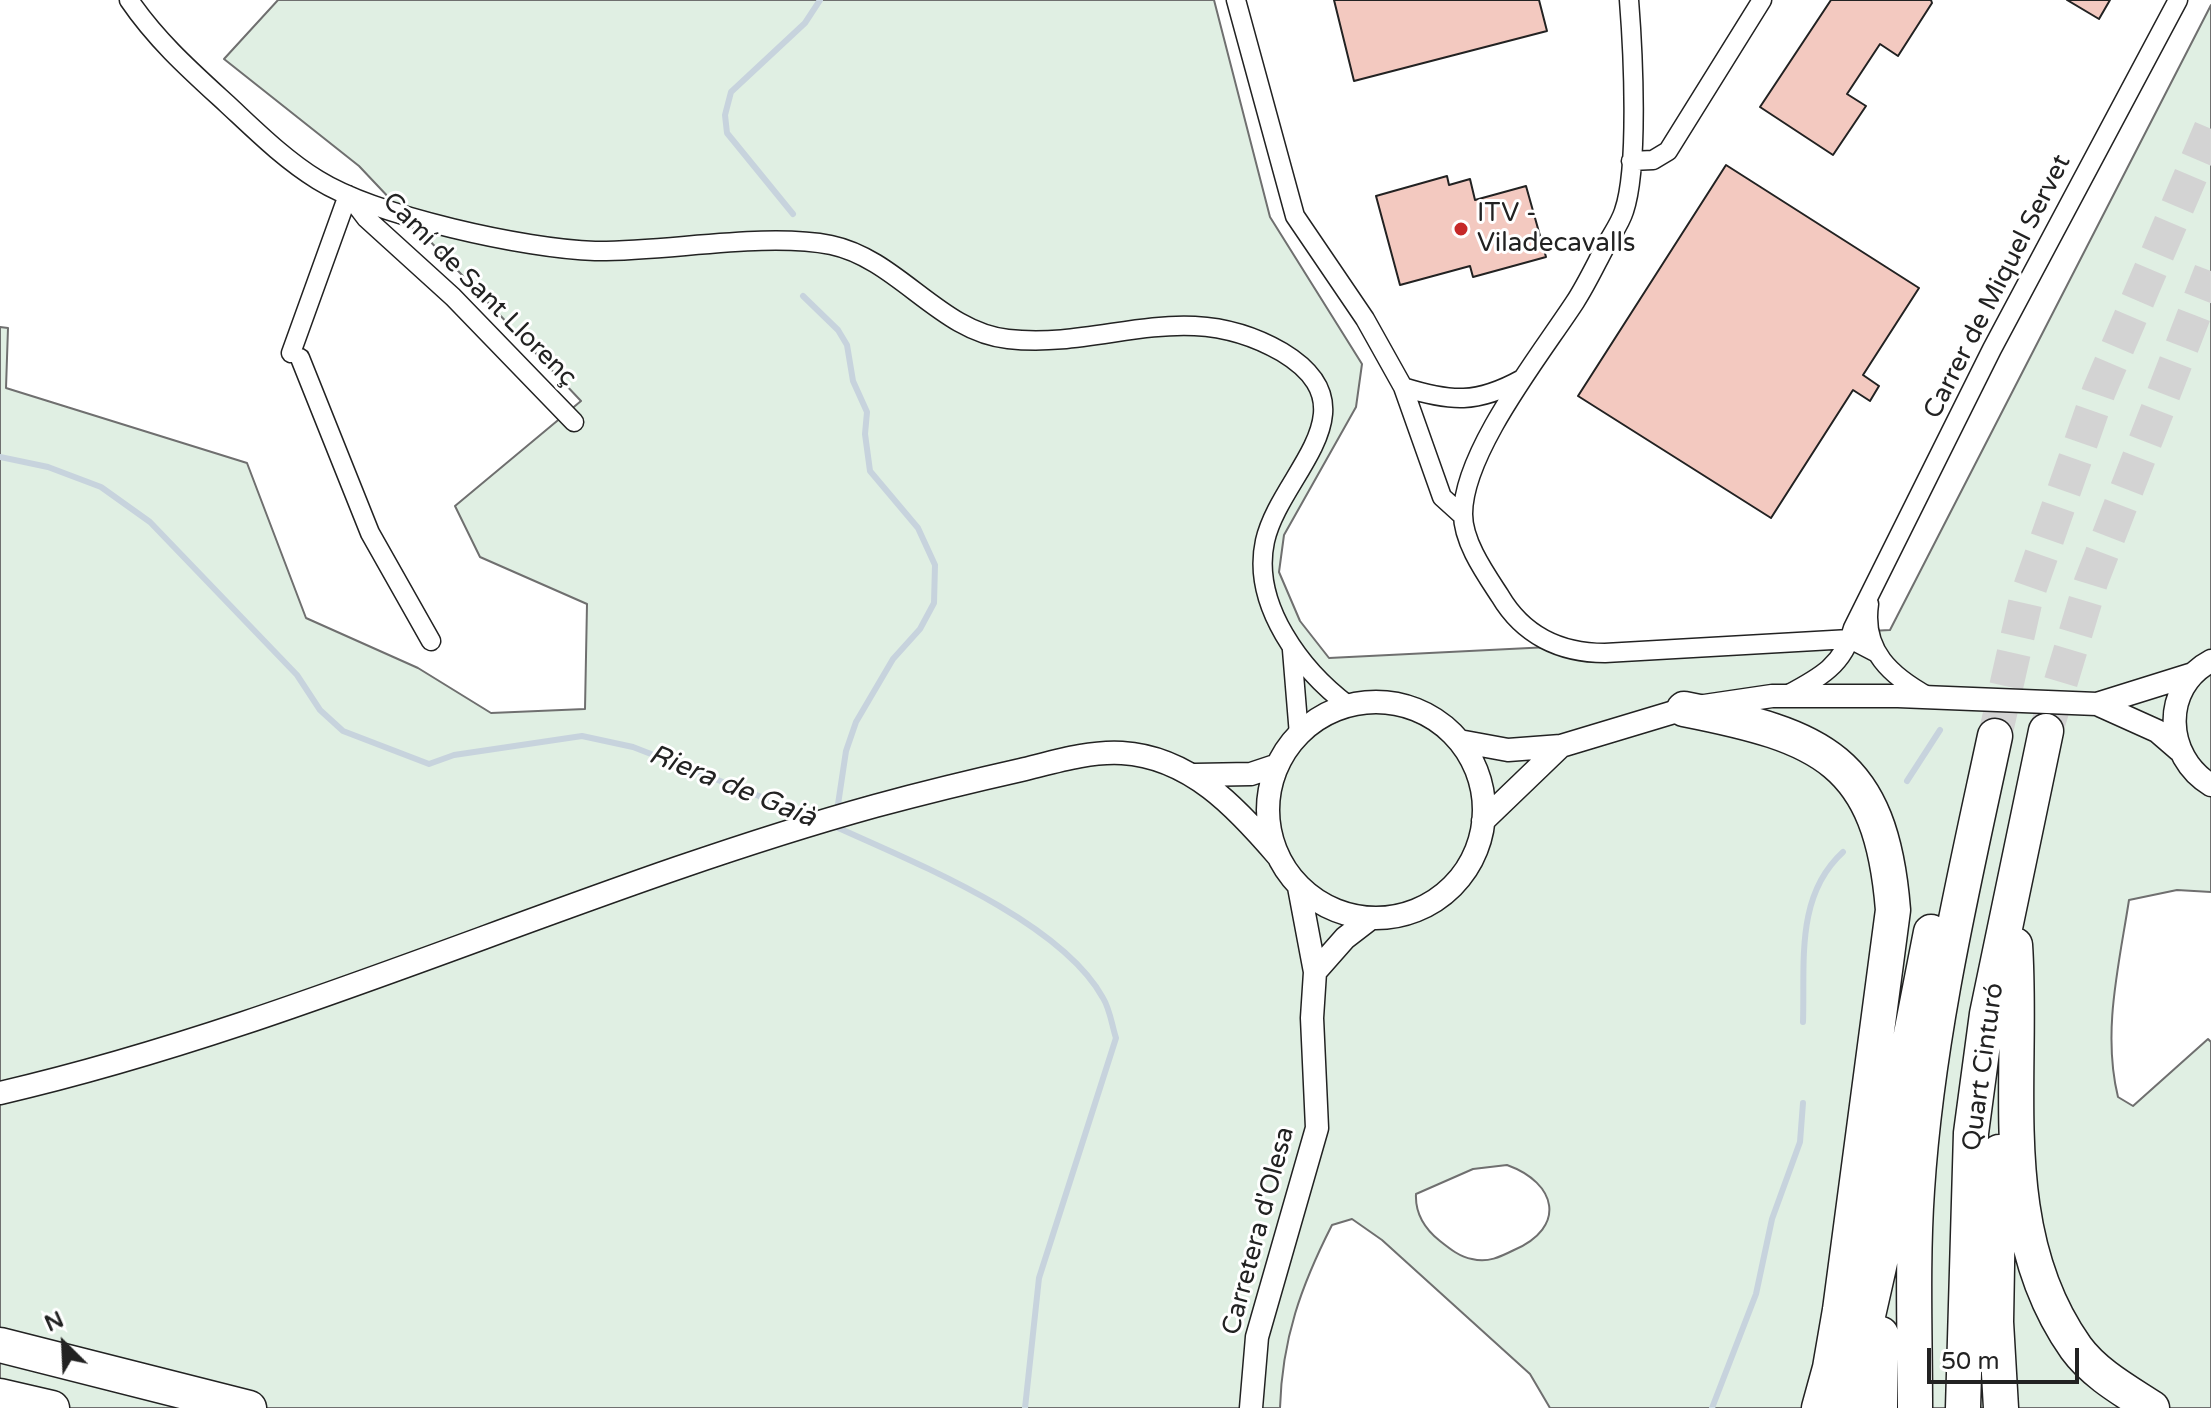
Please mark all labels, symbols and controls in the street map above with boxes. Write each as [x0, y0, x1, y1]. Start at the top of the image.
street label: Carrer de Miquel Servet [1918, 150, 2078, 424]
street label: Camí de Sant Llorenç [375, 186, 583, 394]
place label: ITV - Viladecavalls [1477, 198, 1635, 260]
marker: ITV - Viladecavalls [1452, 220, 1470, 238]
water label: Riera de Gaià [644, 738, 820, 836]
street label: Quart Cinturó [1957, 981, 2011, 1153]
street label: Carretera d'Olesa [1216, 1124, 1302, 1338]
north arrow [24, 1304, 104, 1384]
text: N [41, 1307, 68, 1338]
scale bar [1931, 1332, 2083, 1382]
text: 50 m [1941, 1347, 1999, 1376]

